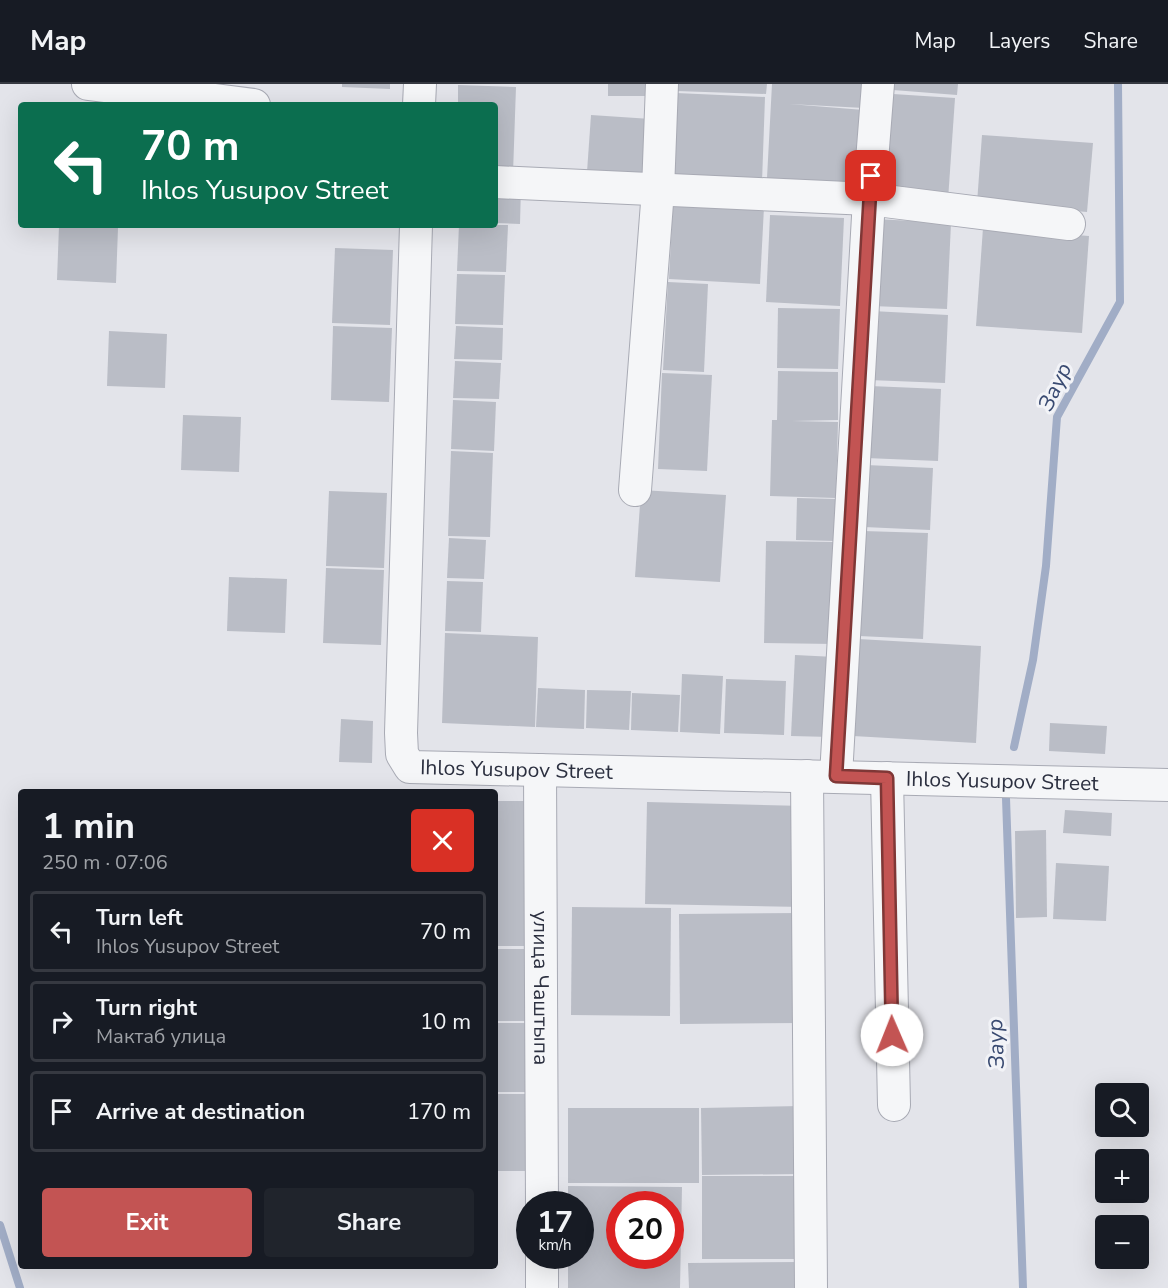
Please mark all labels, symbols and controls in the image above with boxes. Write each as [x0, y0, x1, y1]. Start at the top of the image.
text: Map [30, 22, 86, 60]
text: Map [914, 27, 956, 55]
text: Layers [989, 27, 1050, 55]
text: Share [1083, 27, 1138, 55]
text: 70 m [141, 118, 240, 175]
icon: left [42, 126, 120, 204]
pin [845, 150, 896, 201]
icon: arrive [854, 159, 887, 192]
text: Ihlos Yusupov Street [141, 172, 389, 209]
water label: Заур [1031, 358, 1079, 416]
street label: Ihlos Yusupov Street [420, 753, 614, 786]
street label: Ihlos Yusupov Street [906, 765, 1100, 797]
text: 1 min [42, 802, 135, 851]
button: close [411, 809, 474, 872]
text: 250 m · 07:06 [42, 849, 168, 876]
text: Turn left [96, 903, 183, 933]
street label: улица Чаштыпа [527, 911, 555, 1065]
icon: left [45, 915, 78, 948]
text: 70 m [420, 917, 471, 947]
text: Ihlos Yusupov Street [96, 933, 279, 960]
text: Turn right [96, 993, 197, 1023]
position arrow [860, 1003, 924, 1067]
icon: right [45, 1005, 78, 1038]
text: 10 m [420, 1007, 471, 1037]
water label: Заур [980, 1018, 1012, 1070]
text: Мактаб улица [96, 1023, 226, 1050]
map controls [1095, 1083, 1149, 1269]
button: search [1095, 1083, 1149, 1137]
icon: arrive [45, 1095, 78, 1128]
text: Arrive at destination [96, 1097, 305, 1127]
text: 170 m [407, 1097, 471, 1127]
button: + [1095, 1149, 1149, 1203]
button: Exit [42, 1188, 252, 1257]
button: Share [264, 1188, 474, 1257]
speed limit sign: 20 [606, 1191, 684, 1269]
text: 17 [537, 1202, 573, 1243]
button: − [1095, 1215, 1149, 1269]
text: km/h [538, 1235, 572, 1255]

